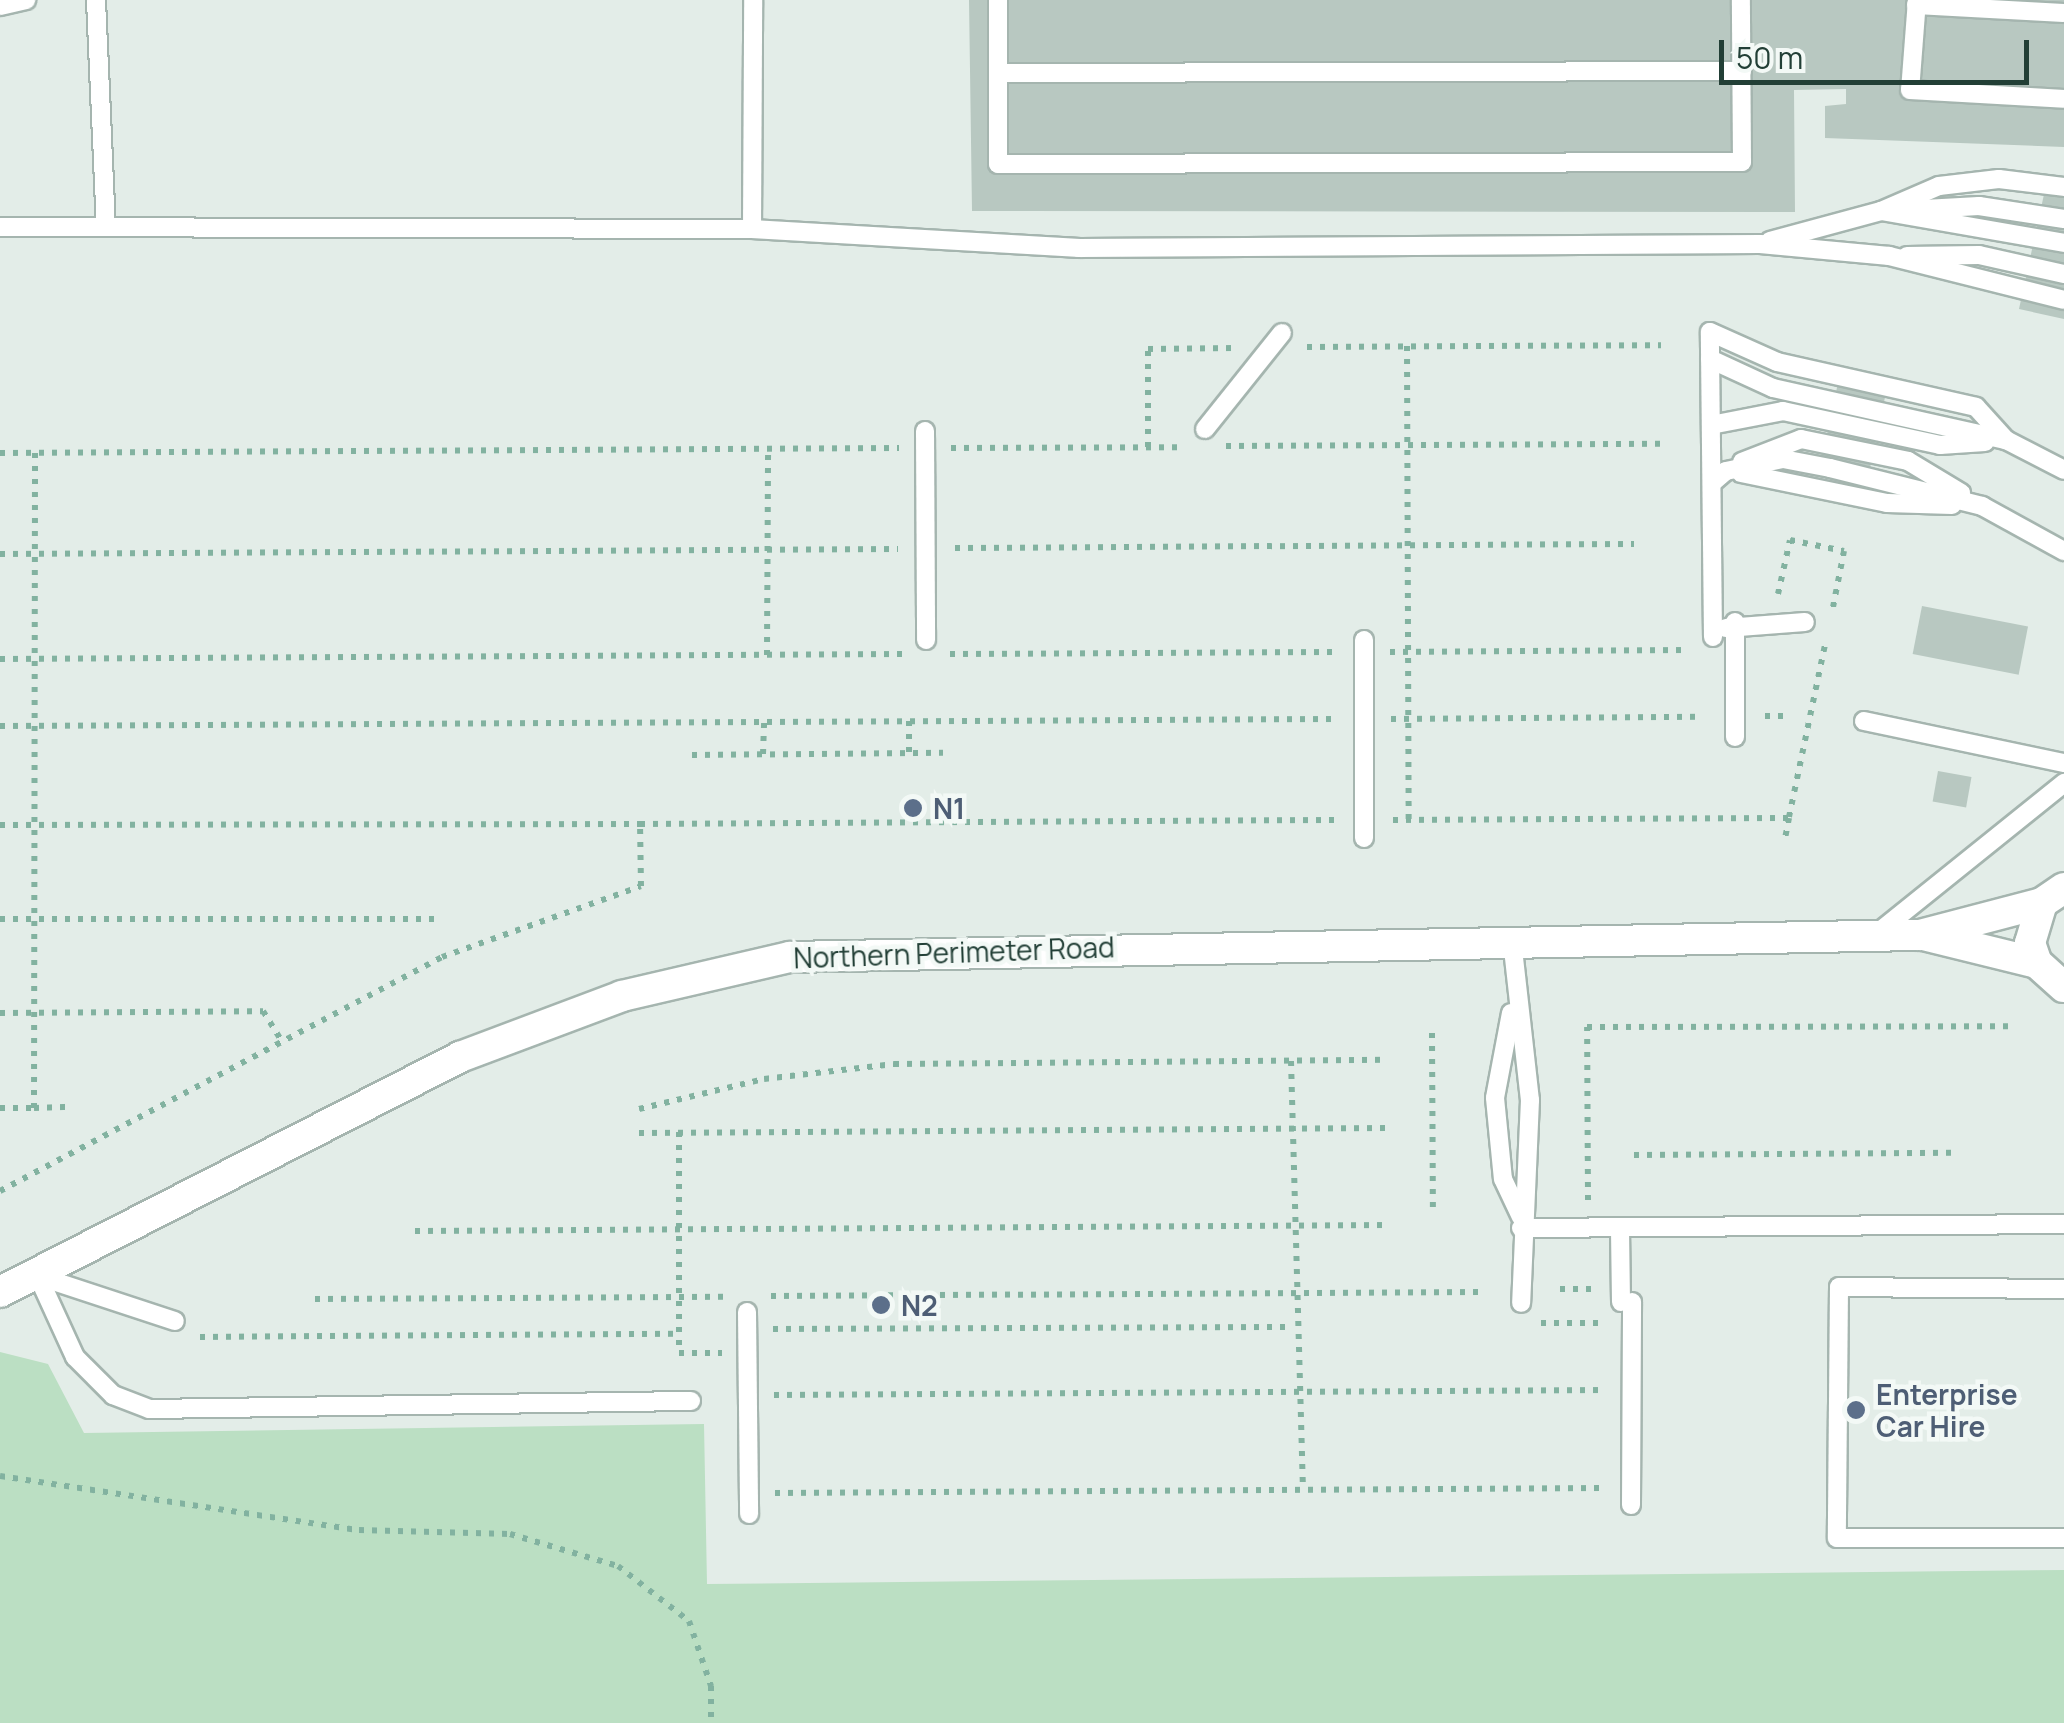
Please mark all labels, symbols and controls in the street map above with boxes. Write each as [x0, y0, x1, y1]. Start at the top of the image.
scale bar [1724, 20, 2034, 82]
text: 50 m [1736, 37, 1803, 78]
place label: N1 [933, 791, 965, 825]
marker: N1 [902, 797, 924, 819]
street label: Northern Perimeter Road [793, 930, 1115, 974]
place label: N2 [901, 1288, 938, 1322]
marker: N2 [870, 1294, 892, 1316]
place label: Enterprise Car Hire [1876, 1377, 2018, 1443]
marker: Enterprise Car Hire [1845, 1399, 1867, 1421]

